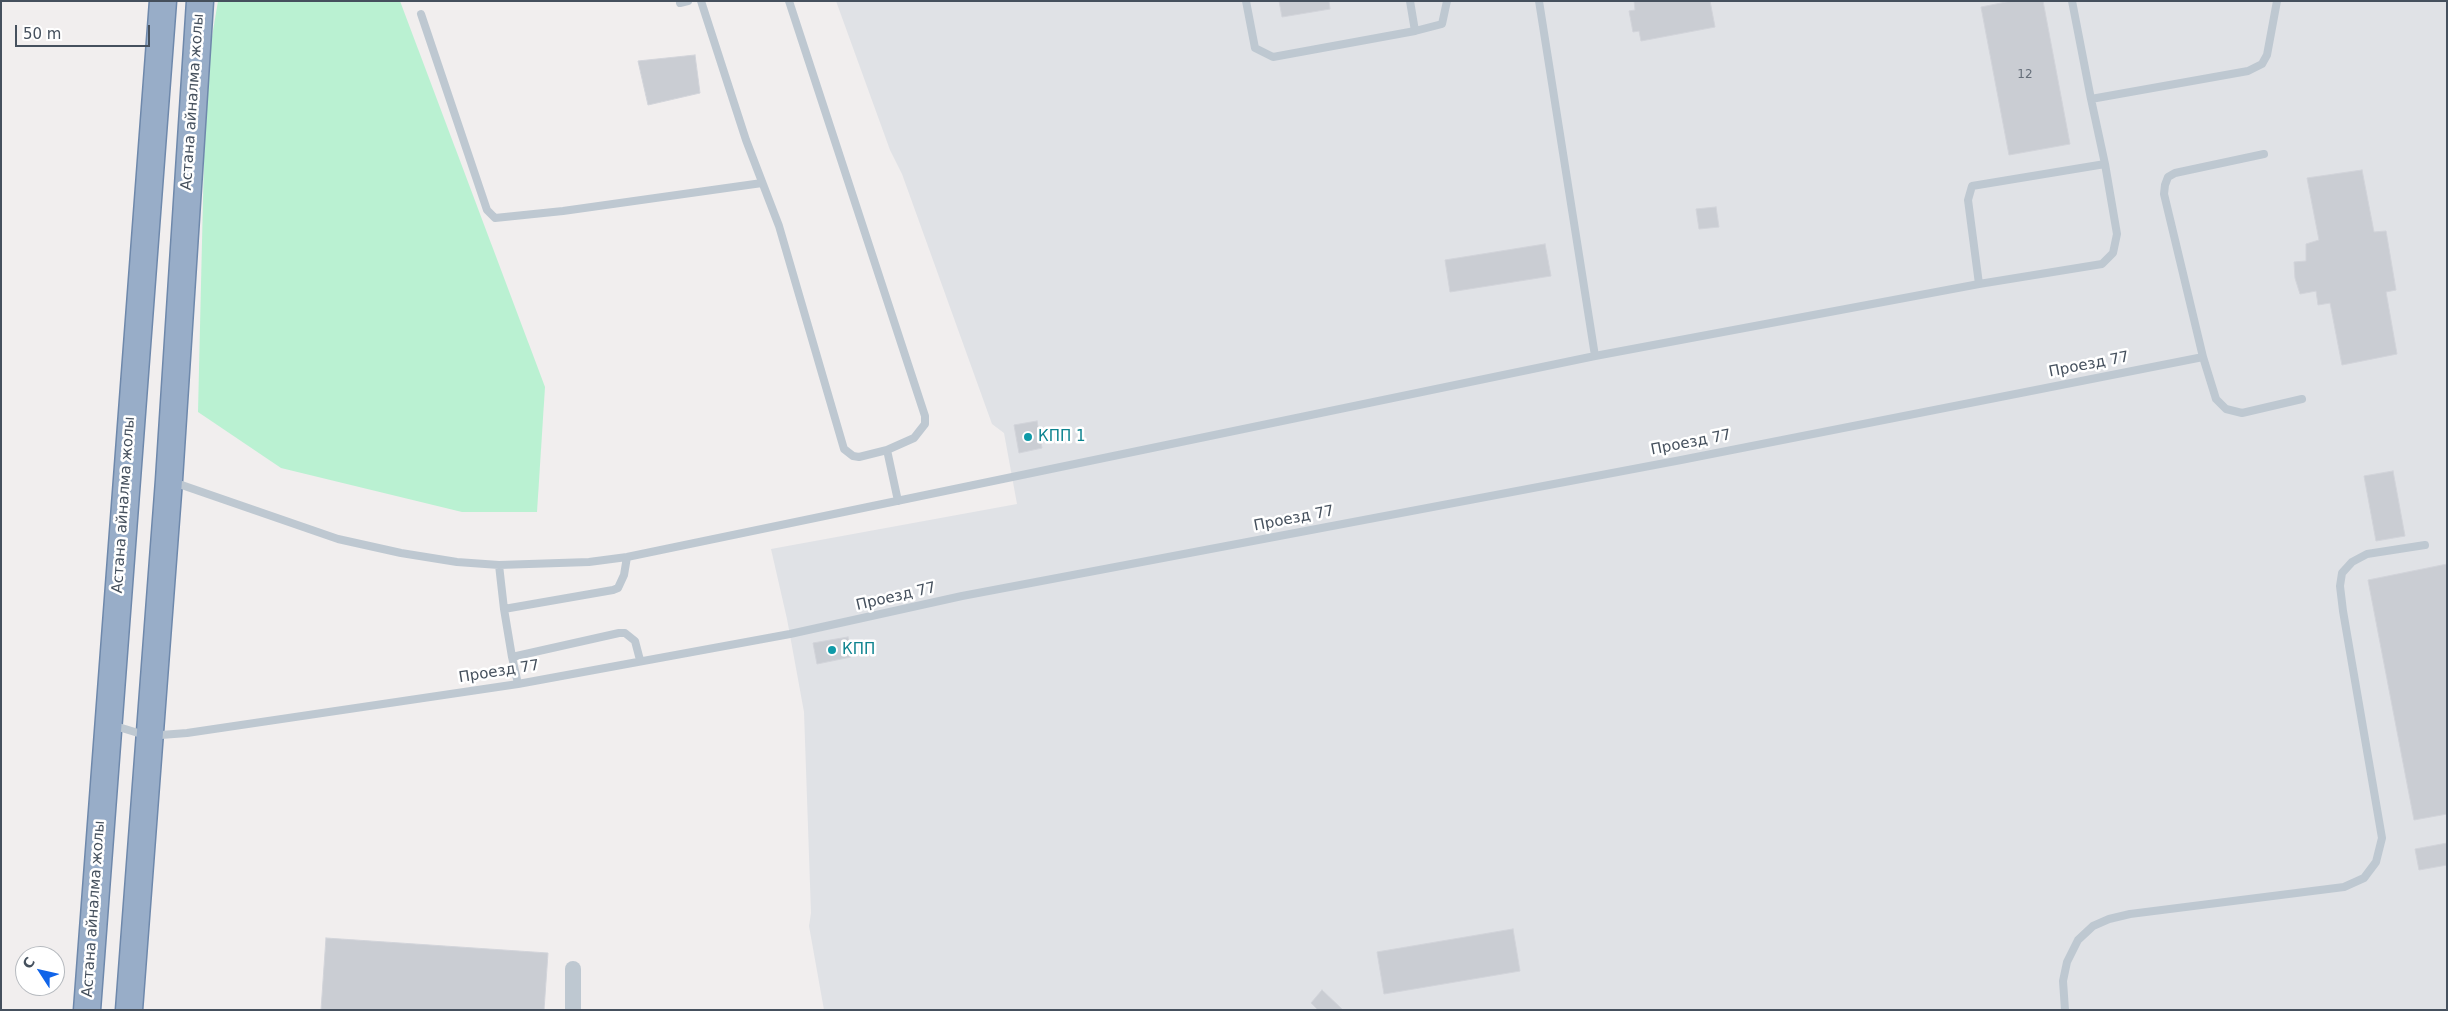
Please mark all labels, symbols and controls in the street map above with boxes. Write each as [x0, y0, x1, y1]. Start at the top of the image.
street label: Астана айналма жолы [178, 13, 208, 191]
scale bar [18, 15, 152, 47]
text: 50 m [23, 25, 61, 43]
house number: 12 [2017, 68, 2033, 82]
street label: Проезд 77 [2047, 348, 2131, 382]
street label: Астана айналма жолы [109, 416, 139, 594]
street label: Проезд 77 [1649, 426, 1733, 460]
place label: КПП 1 [1038, 428, 1086, 446]
marker: КПП 1 [1022, 431, 1034, 443]
street label: Проезд 77 [1252, 502, 1336, 536]
street label: Проезд 77 [854, 579, 938, 615]
place label: КПП [842, 641, 875, 659]
marker: КПП [826, 644, 838, 656]
street label: Проезд 77 [457, 657, 541, 687]
street label: Астана айналма жолы [79, 820, 109, 998]
north arrow [15, 946, 65, 996]
text: С [19, 954, 38, 972]

